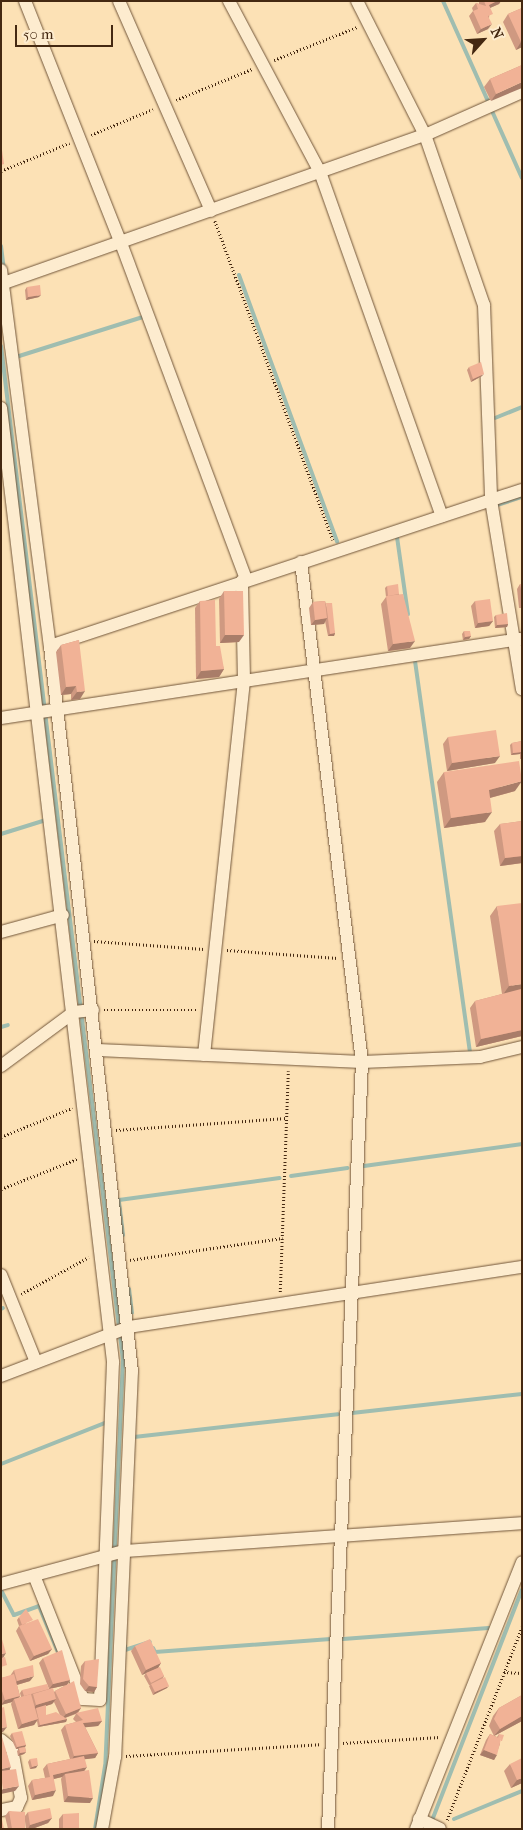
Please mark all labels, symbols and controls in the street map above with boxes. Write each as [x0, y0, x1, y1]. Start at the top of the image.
scale bar [18, 15, 115, 47]
north arrow [458, 15, 508, 65]
text: 50 m [23, 25, 53, 43]
text: N [487, 25, 507, 42]

